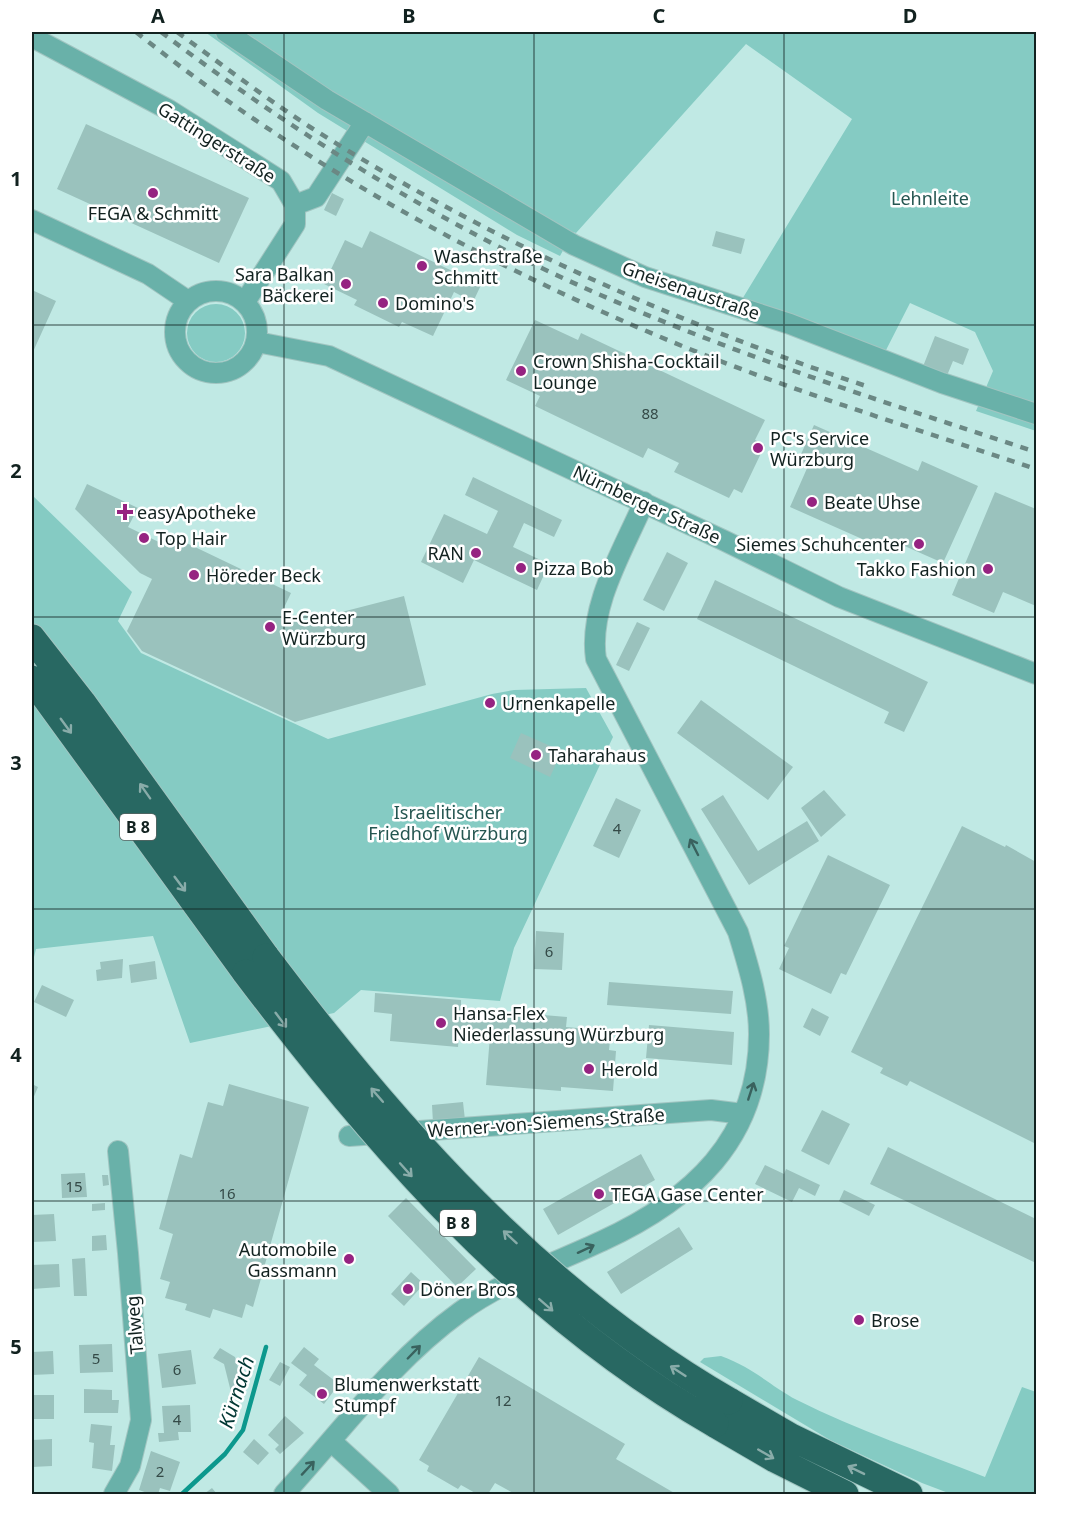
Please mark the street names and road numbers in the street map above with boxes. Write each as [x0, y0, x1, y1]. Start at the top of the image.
street label: Gattingerstraße [154, 96, 280, 188]
street label: Gneisenaustraße [619, 255, 763, 325]
street label: Nürnberger Straße [569, 459, 725, 549]
road number: B 8 [120, 814, 156, 840]
street label: Werner-von-Siemens-Straße [427, 1102, 665, 1142]
road number: B 8 [440, 1210, 476, 1236]
street label: Talweg [119, 1295, 149, 1355]

